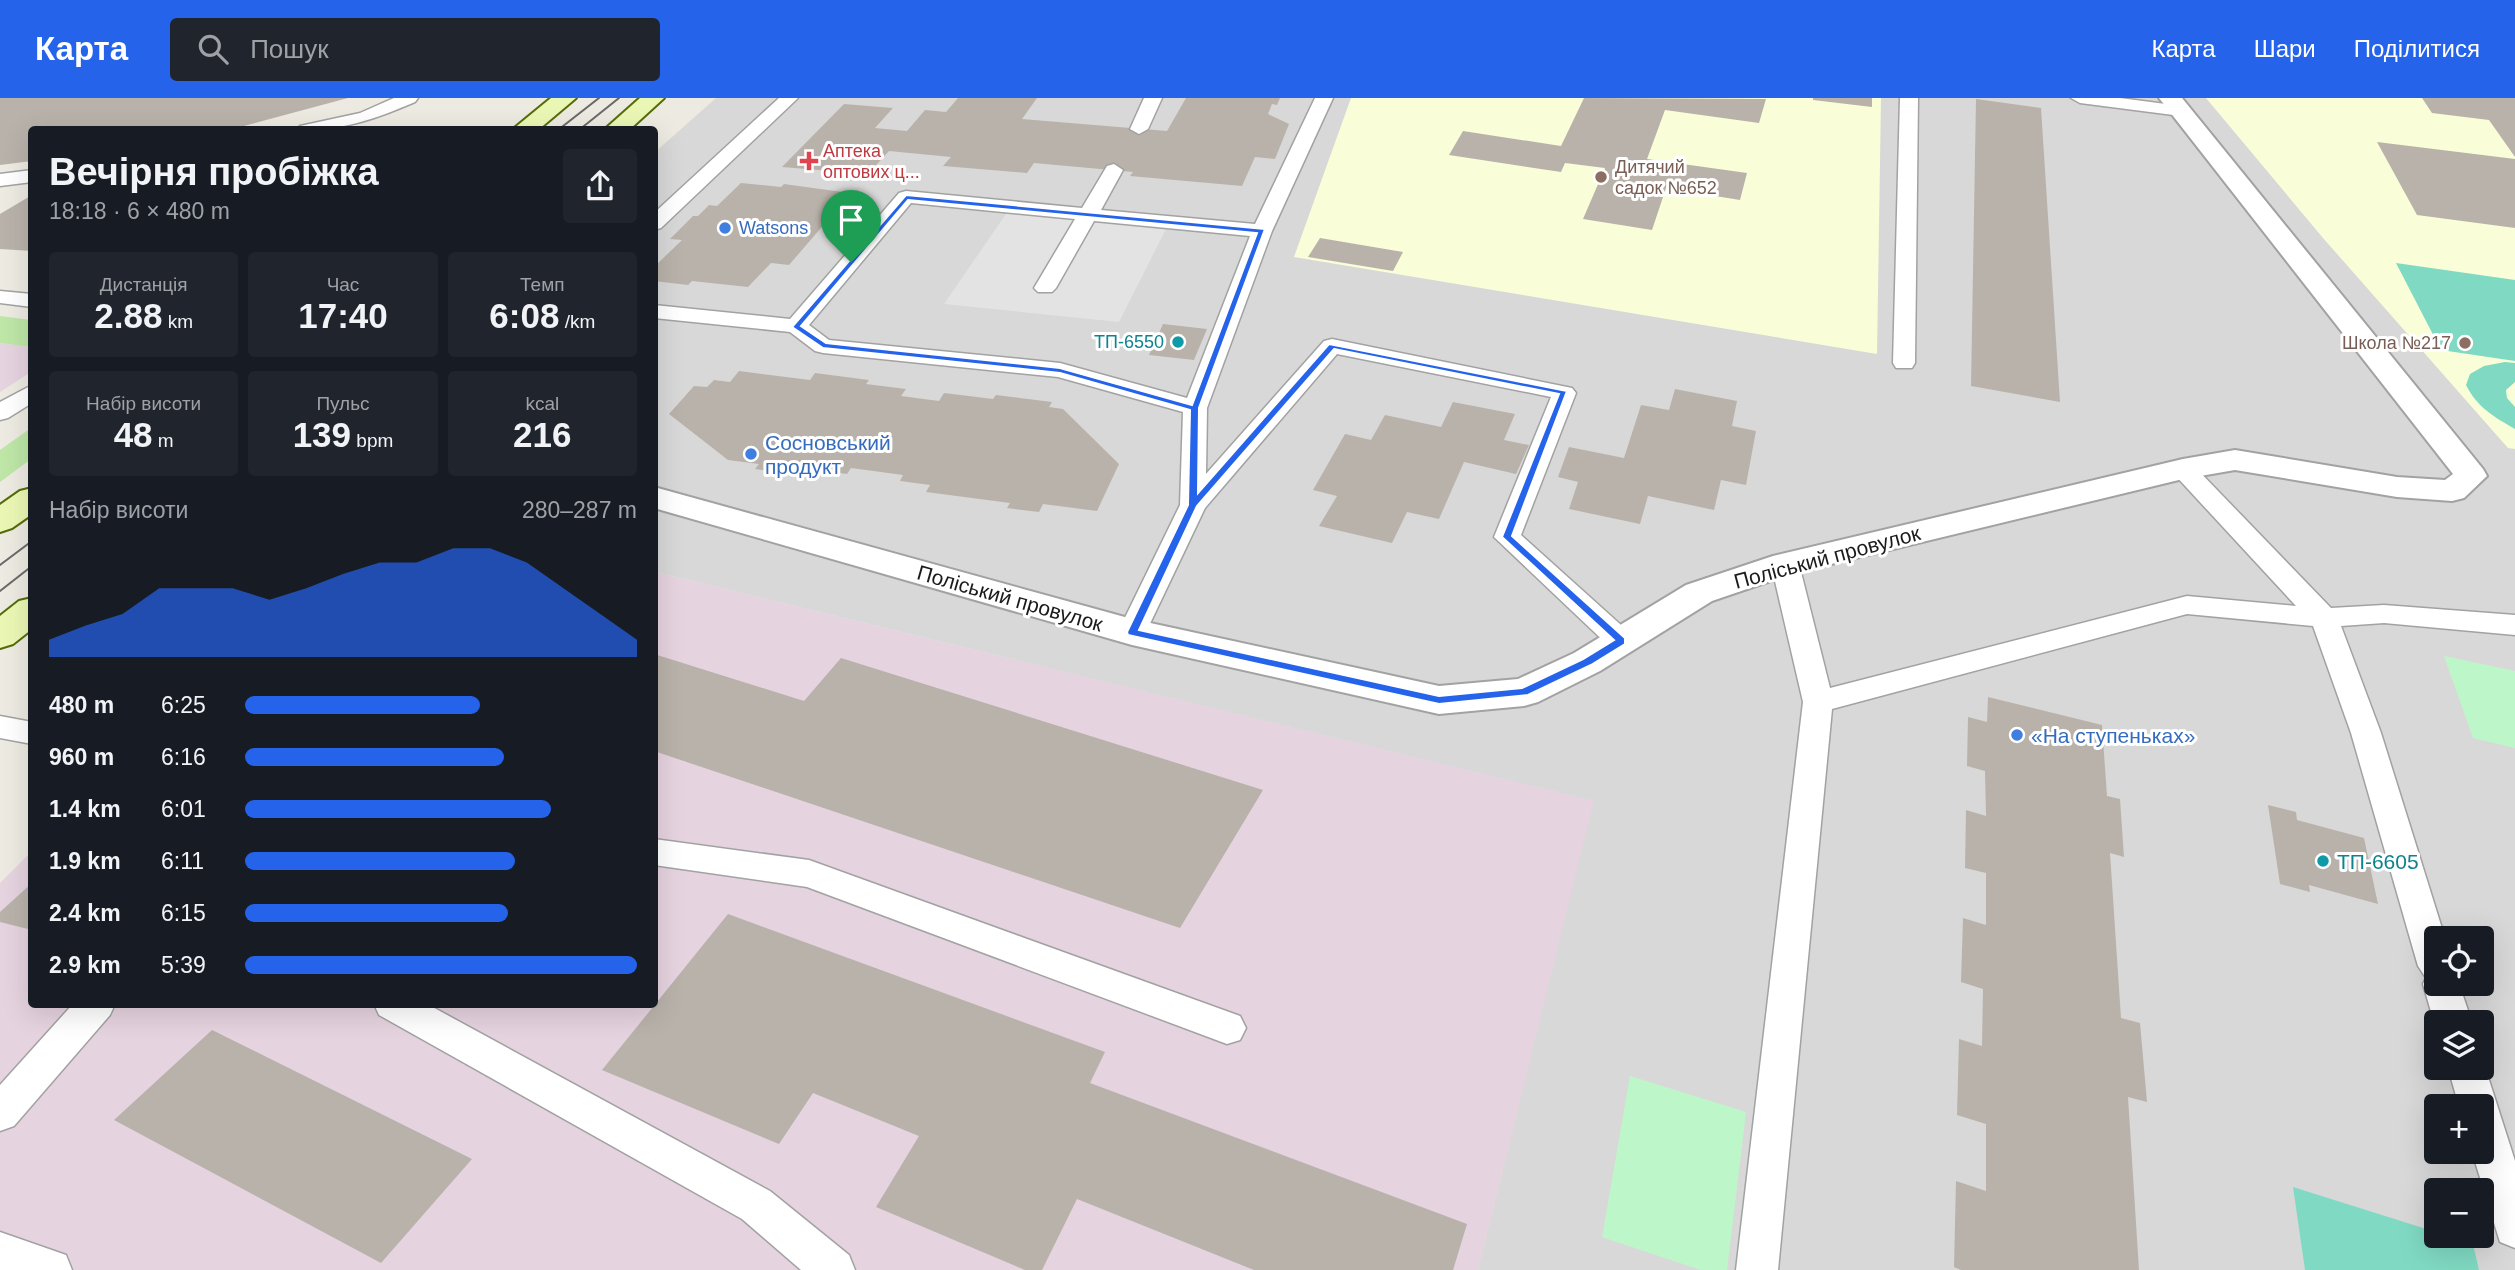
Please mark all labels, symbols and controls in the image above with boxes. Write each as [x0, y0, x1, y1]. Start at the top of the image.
search box [170, 18, 660, 81]
text: Карта [35, 30, 128, 67]
icon: search [194, 30, 232, 68]
text: Пошук [250, 34, 329, 64]
text: Карта [2151, 35, 2216, 62]
text: Шари [2254, 35, 2316, 62]
text: Поділитися [2354, 35, 2480, 62]
place label: Аптека оптових ц... [823, 141, 920, 182]
button: share [563, 149, 637, 223]
text: Вечірня пробіжка [49, 151, 379, 193]
marker: Аптека оптових ц... [801, 153, 817, 169]
place label: Дитячий садок №652 [1615, 157, 1717, 198]
marker: Дитячий садок №652 [1593, 169, 1609, 185]
pin [821, 190, 881, 262]
text: 18:18 · 6 × 480 m [49, 198, 230, 224]
icon: arrive [832, 201, 870, 239]
place label: Watsons [739, 218, 808, 238]
marker: Watsons [717, 220, 733, 236]
text: Дистанція [100, 274, 188, 295]
text: Час [327, 274, 359, 295]
text: Темп [520, 274, 565, 295]
text: 2.88 [94, 296, 162, 335]
text: 17:40 [298, 296, 388, 335]
text: 6:08 [489, 296, 559, 335]
text: km [162, 311, 193, 332]
text: /km [559, 311, 595, 332]
place label: ТП-6550 [1094, 332, 1164, 352]
place label: Школа №217 [2342, 333, 2451, 353]
marker: ТП-6550 [1170, 334, 1186, 350]
marker: Школа №217 [2457, 335, 2473, 351]
text: Набір висоти [86, 393, 201, 414]
text: Пульс [316, 393, 370, 414]
text: kcal [525, 393, 559, 414]
text: 48 [114, 415, 153, 454]
text: 139 [293, 415, 351, 454]
text: 216 [513, 415, 572, 454]
text: m [153, 430, 174, 451]
text: bpm [351, 430, 393, 451]
place label: Сосновський продукт [765, 431, 891, 478]
marker: Сосновський продукт [743, 446, 759, 462]
text: Набір висоти [49, 497, 188, 523]
text: 280–287 m [522, 497, 637, 523]
street label: Поліський провулок [1731, 521, 1923, 593]
street label: Поліський провулок [915, 560, 1106, 636]
text: 480 m [49, 692, 114, 718]
text: 6:25 [161, 692, 206, 718]
place label: «На ступеньках» [2031, 724, 2195, 747]
marker: «На ступеньках» [2009, 727, 2025, 743]
text: 960 m [49, 744, 114, 770]
text: 6:16 [161, 744, 206, 770]
text: 1.4 km [49, 796, 121, 822]
text: 6:01 [161, 796, 206, 822]
text: 1.9 km [49, 848, 121, 874]
text: 6:11 [161, 848, 204, 874]
place label: ТП-6605 [2337, 850, 2419, 873]
marker: ТП-6605 [2315, 853, 2331, 869]
text: 2.4 km [49, 900, 121, 926]
text: 6:15 [161, 900, 206, 926]
map controls [2424, 926, 2494, 1248]
button: locate [2424, 926, 2494, 996]
text: 2.9 km [49, 952, 121, 978]
text: 5:39 [161, 952, 206, 978]
button: layers [2424, 1010, 2494, 1080]
button: + [2424, 1094, 2494, 1164]
button: − [2424, 1178, 2494, 1248]

